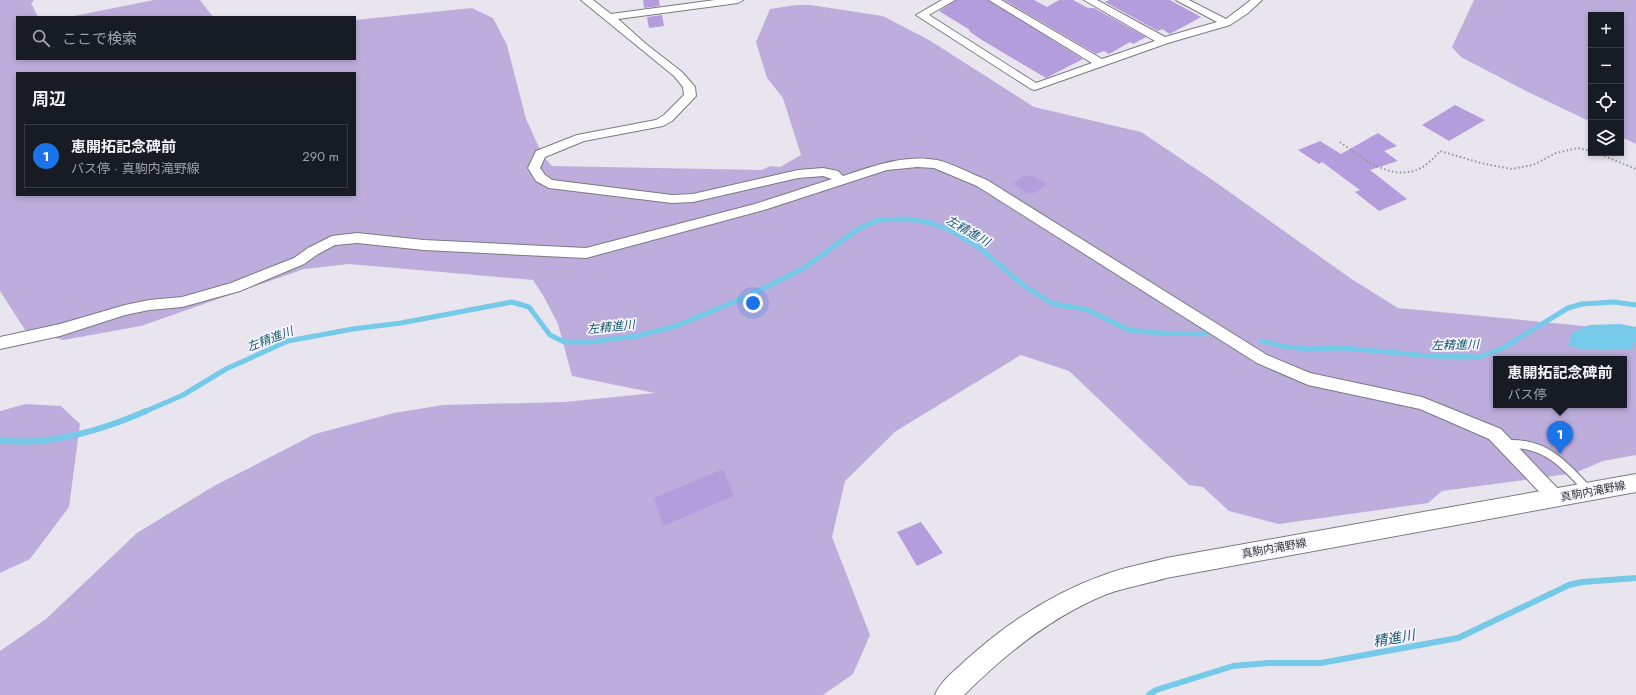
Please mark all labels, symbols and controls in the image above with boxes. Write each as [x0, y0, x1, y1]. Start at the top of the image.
map controls [1588, 12, 1624, 156]
button: + [1588, 12, 1624, 48]
search box [16, 16, 356, 60]
icon: search [30, 27, 52, 49]
text: ここで検索 [62, 28, 137, 50]
button: − [1588, 48, 1624, 84]
button: locate [1588, 84, 1624, 120]
text: 周辺 [32, 87, 66, 111]
button: layers [1588, 120, 1624, 156]
text: 恵開拓記念碑前 [71, 136, 176, 158]
text: 1 [43, 147, 49, 166]
text: 290 m [302, 147, 339, 166]
text: バス停 · 真駒内滝野線 [71, 159, 200, 178]
water label: 左精進川 [943, 211, 995, 252]
your location [743, 293, 763, 313]
water label: 左精進川 [586, 315, 638, 338]
water label: 左精進川 [244, 321, 297, 356]
water label: 左精進川 [1431, 336, 1481, 354]
popup [1493, 356, 1627, 408]
text: 恵開拓記念碑前 [1507, 362, 1613, 384]
text: バス停 [1507, 385, 1547, 404]
pin: 1 [1547, 421, 1573, 454]
street label: 真駒内滝野線 [1559, 477, 1627, 505]
street label: 真駒内滝野線 [1240, 534, 1308, 562]
water label: 精進川 [1372, 624, 1418, 651]

